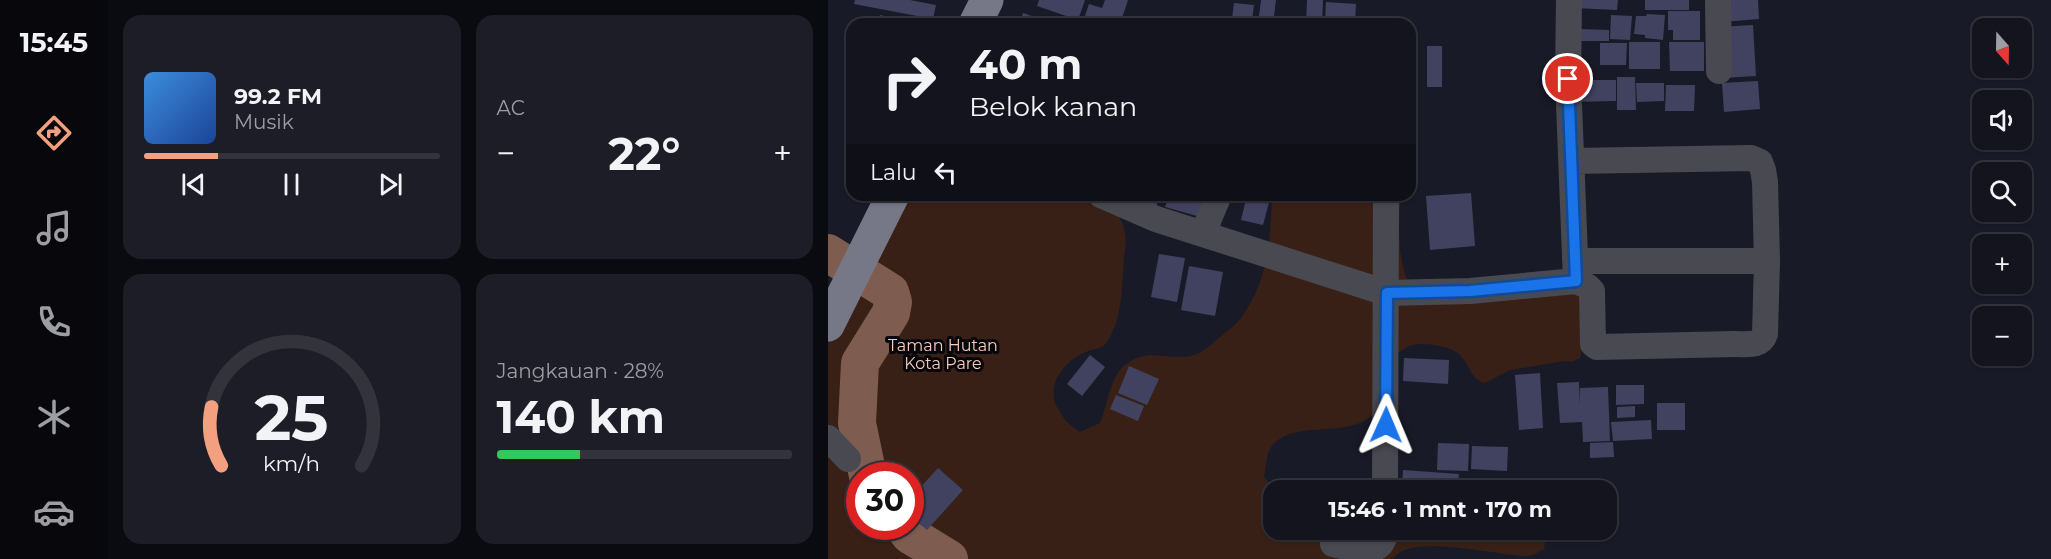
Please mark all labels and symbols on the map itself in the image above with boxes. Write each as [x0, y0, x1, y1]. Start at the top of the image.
north arrow [1972, 18, 2032, 78]
pin [1542, 53, 1593, 104]
park label: Taman Hutan Kota Pare [888, 336, 998, 373]
position arrow [1354, 393, 1418, 457]
speed limit sign: 30 [846, 462, 924, 540]

